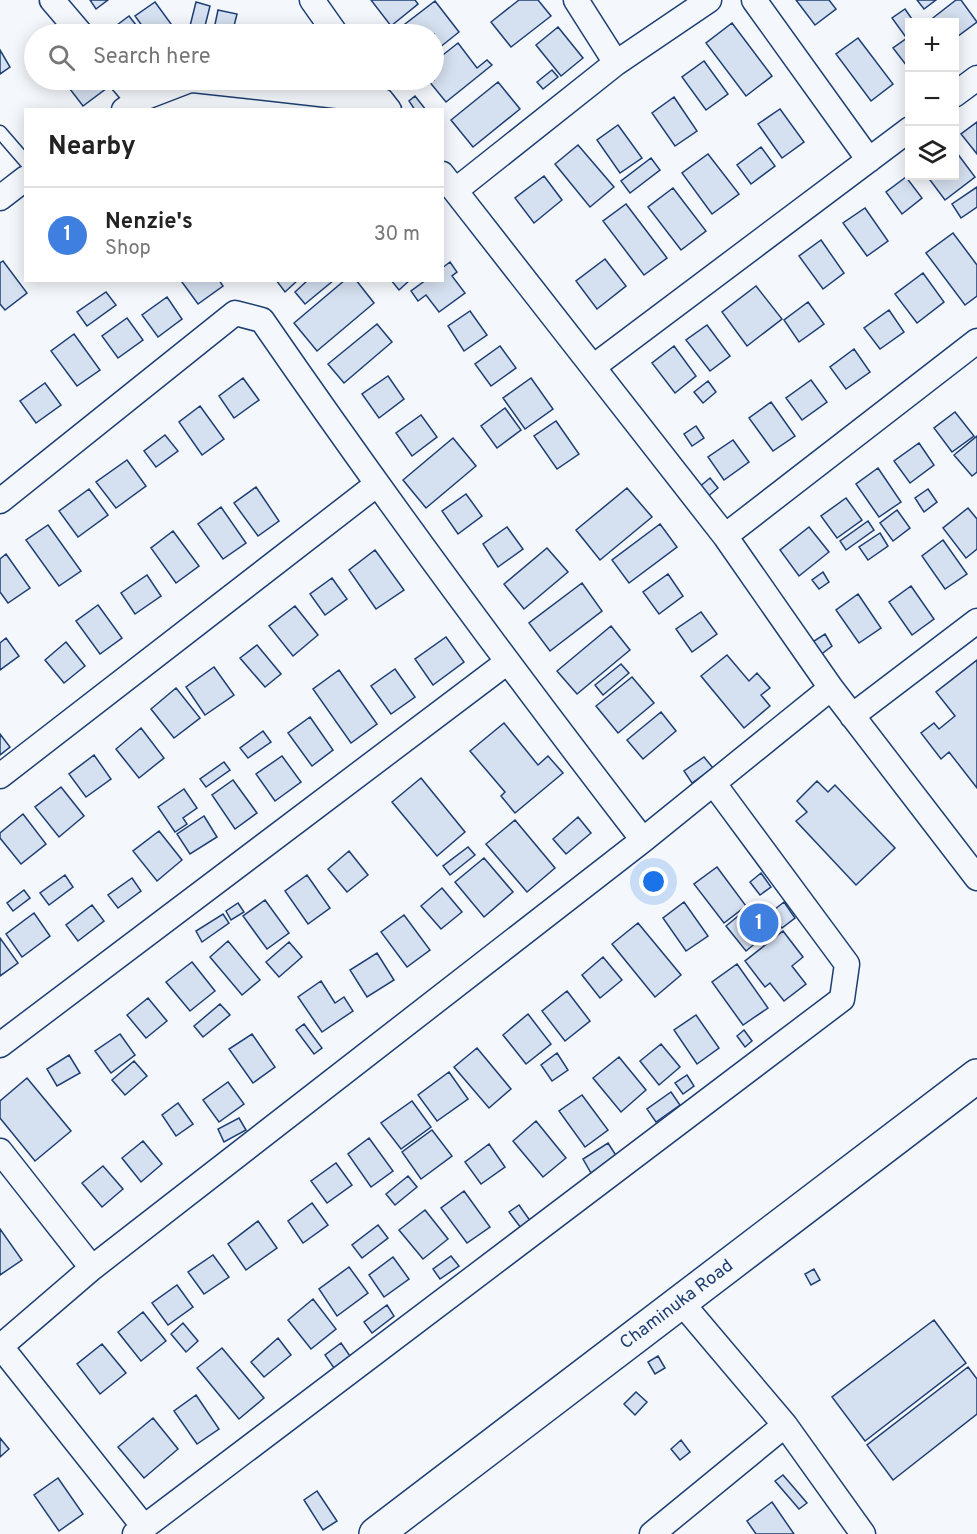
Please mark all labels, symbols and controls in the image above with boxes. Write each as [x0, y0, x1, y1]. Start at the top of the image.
map controls [905, 18, 959, 180]
button: + [905, 18, 959, 72]
search box [24, 24, 444, 90]
icon: search [45, 41, 78, 74]
text: Search here [93, 44, 211, 71]
button: − [905, 72, 959, 126]
button: layers [905, 126, 959, 180]
text: Nearby [48, 131, 136, 164]
text: Nenzie's [105, 209, 193, 236]
text: 1 [64, 222, 72, 248]
text: 30 m [374, 222, 420, 248]
text: Shop [105, 236, 151, 262]
your location [639, 867, 668, 896]
pin: 1 [740, 900, 778, 946]
street label: Chaminuka Road [616, 1255, 738, 1355]

